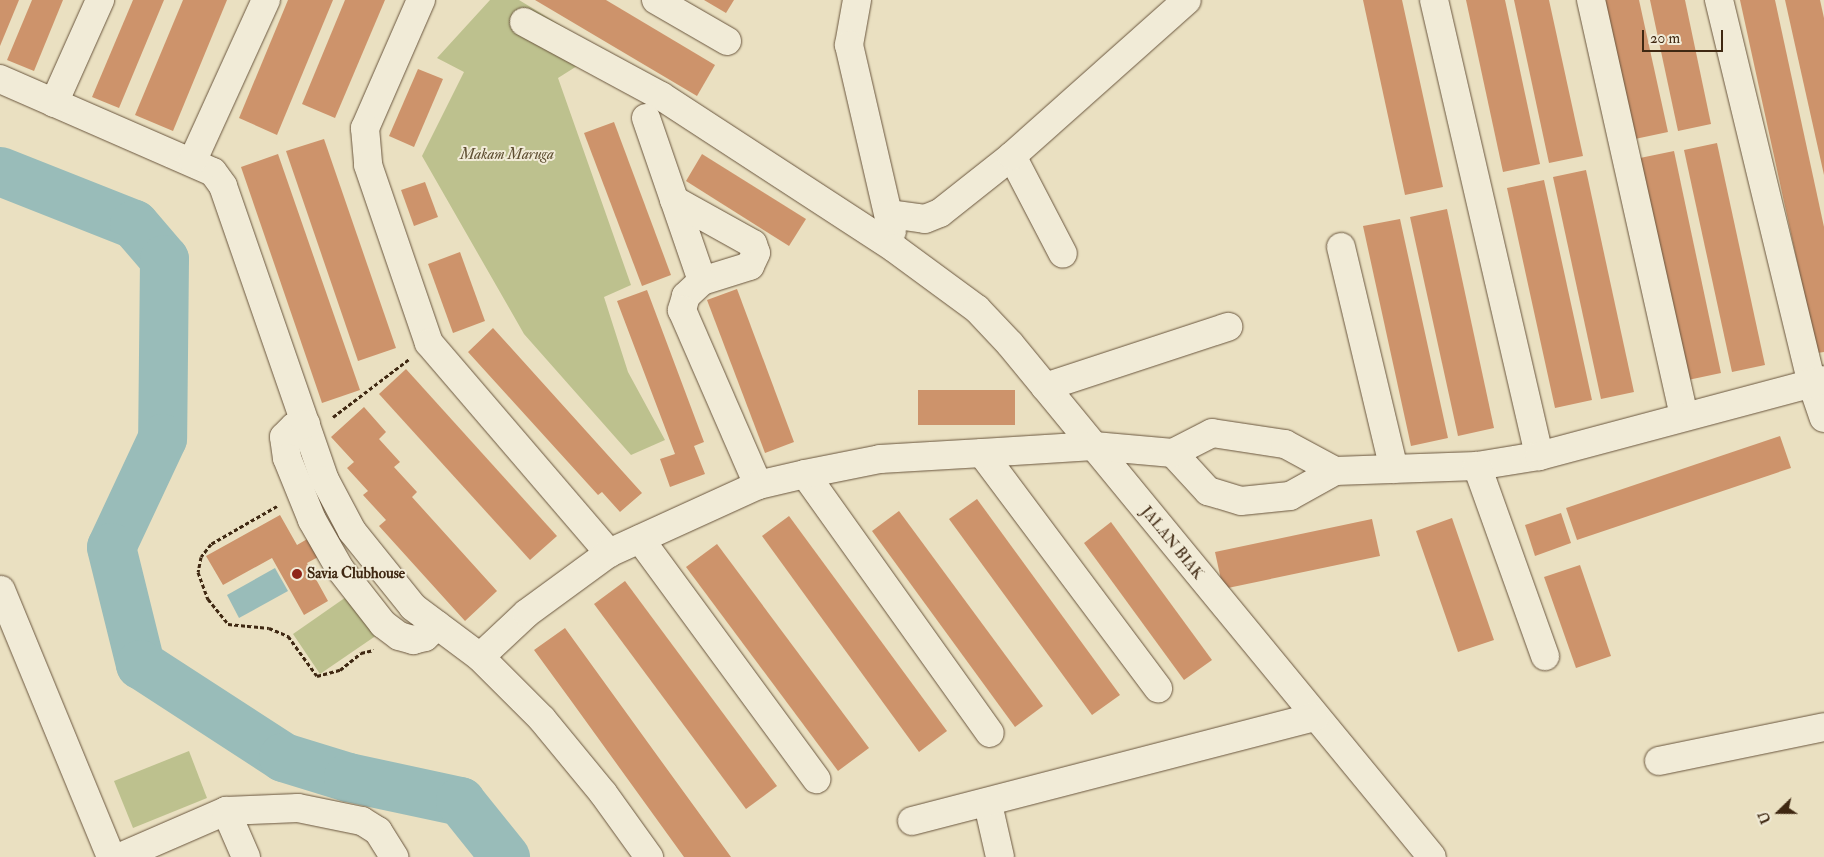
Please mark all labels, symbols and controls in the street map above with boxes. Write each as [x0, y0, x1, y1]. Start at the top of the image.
scale bar [1644, 20, 1725, 52]
text: 20 m [1650, 29, 1680, 48]
park label: Makam Maruga [460, 146, 554, 164]
street label: JALAN BIAK [1137, 503, 1207, 583]
place label: Savia Clubhouse [307, 565, 405, 583]
marker: Savia Clubhouse [291, 568, 303, 580]
north arrow [1754, 787, 1804, 837]
text: U [1755, 809, 1775, 826]

